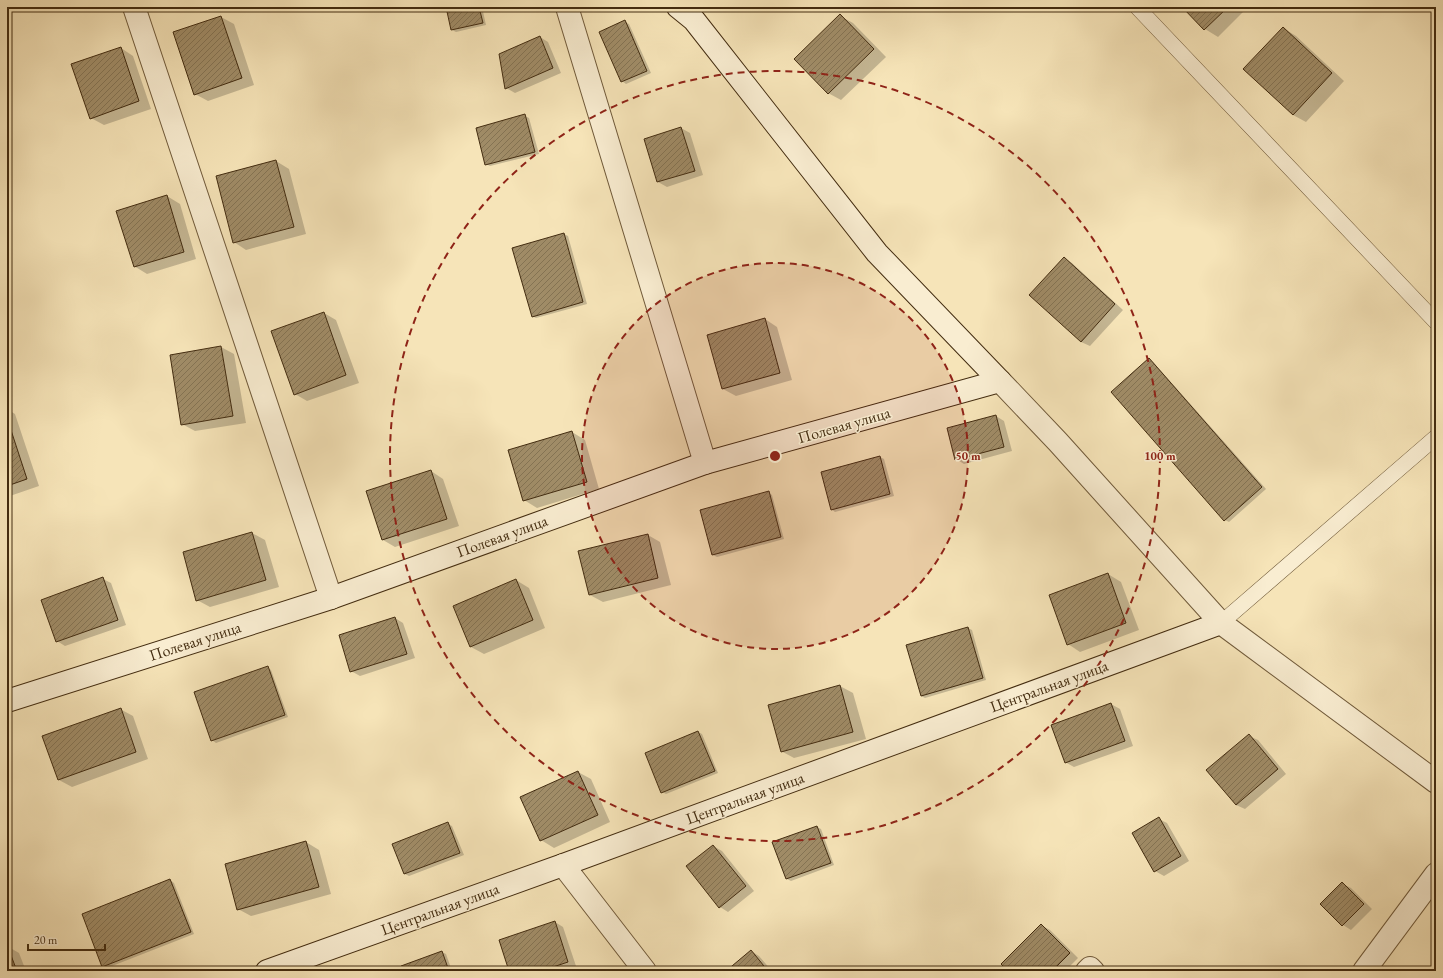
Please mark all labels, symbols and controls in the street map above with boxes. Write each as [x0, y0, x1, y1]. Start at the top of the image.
street label: Полевая улица [795, 402, 893, 448]
text: 50 m [955, 448, 981, 464]
text: 100 m [1144, 448, 1176, 464]
centre of rings [768, 449, 782, 463]
street label: Полевая улица [453, 510, 551, 562]
street label: Полевая улица [146, 616, 244, 666]
street label: Центральная улица [987, 655, 1112, 717]
street label: Центральная улица [683, 767, 808, 829]
street label: Центральная улица [378, 878, 503, 940]
scale bar [28, 926, 105, 952]
text: 20 m [34, 932, 58, 948]

